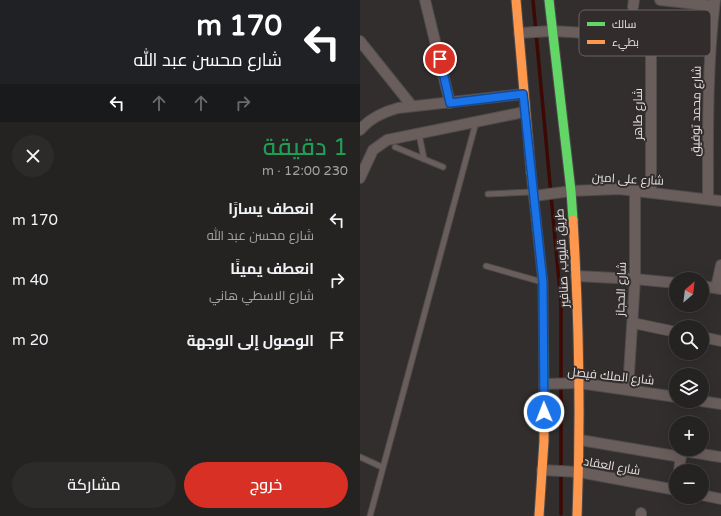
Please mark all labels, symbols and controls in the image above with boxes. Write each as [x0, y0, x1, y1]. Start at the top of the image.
text: 170 m [196, 9, 282, 43]
legend [579, 10, 711, 56]
icon: left [296, 16, 348, 68]
text: سالك [612, 18, 636, 31]
text: بطيء [612, 36, 639, 51]
pin [423, 42, 457, 76]
icon: arrive [429, 48, 451, 70]
text: شارع محسن عبد الله [134, 49, 282, 71]
street label: شارع محمد توفيق [688, 65, 705, 156]
street label: شارع طاهر [631, 88, 646, 141]
icon: left [106, 92, 128, 114]
icon: ahead [148, 92, 170, 114]
icon: ahead [190, 92, 212, 114]
icon: right [232, 92, 254, 114]
text: 1 دقيقة [263, 133, 348, 162]
button: close [12, 135, 54, 177]
text: 230 m · 12:00 [262, 163, 348, 179]
street label: شارع على امين [592, 170, 664, 189]
text: انعطف يسارًا [228, 200, 314, 218]
street label: طريق قليوب, صنافير [552, 208, 572, 309]
icon: left [326, 209, 348, 231]
text: 170 m [12, 211, 58, 229]
text: شارع محسن عبد الله [207, 228, 314, 244]
text: انعطف يمينًا [230, 260, 314, 278]
street label: شارع الحجاز [613, 262, 630, 317]
icon: right [326, 269, 348, 291]
text: 40 m [12, 271, 49, 289]
north arrow [669, 272, 709, 312]
map controls [669, 272, 709, 504]
text: شارع الاسطي هاني [209, 288, 314, 304]
button: search [669, 320, 709, 360]
icon: arrive [326, 329, 348, 351]
text: 20 m [12, 331, 49, 349]
text: الوصول إلى الوجهة [187, 332, 314, 350]
street label: شارع الملك فيصل [567, 364, 655, 389]
button: layers [669, 368, 709, 408]
position arrow [523, 391, 565, 433]
button: + [669, 416, 709, 456]
street label: شارع العقاد [582, 454, 642, 479]
button: مشاركة [12, 462, 176, 508]
button: خروج [184, 462, 348, 508]
button: − [669, 464, 709, 504]

